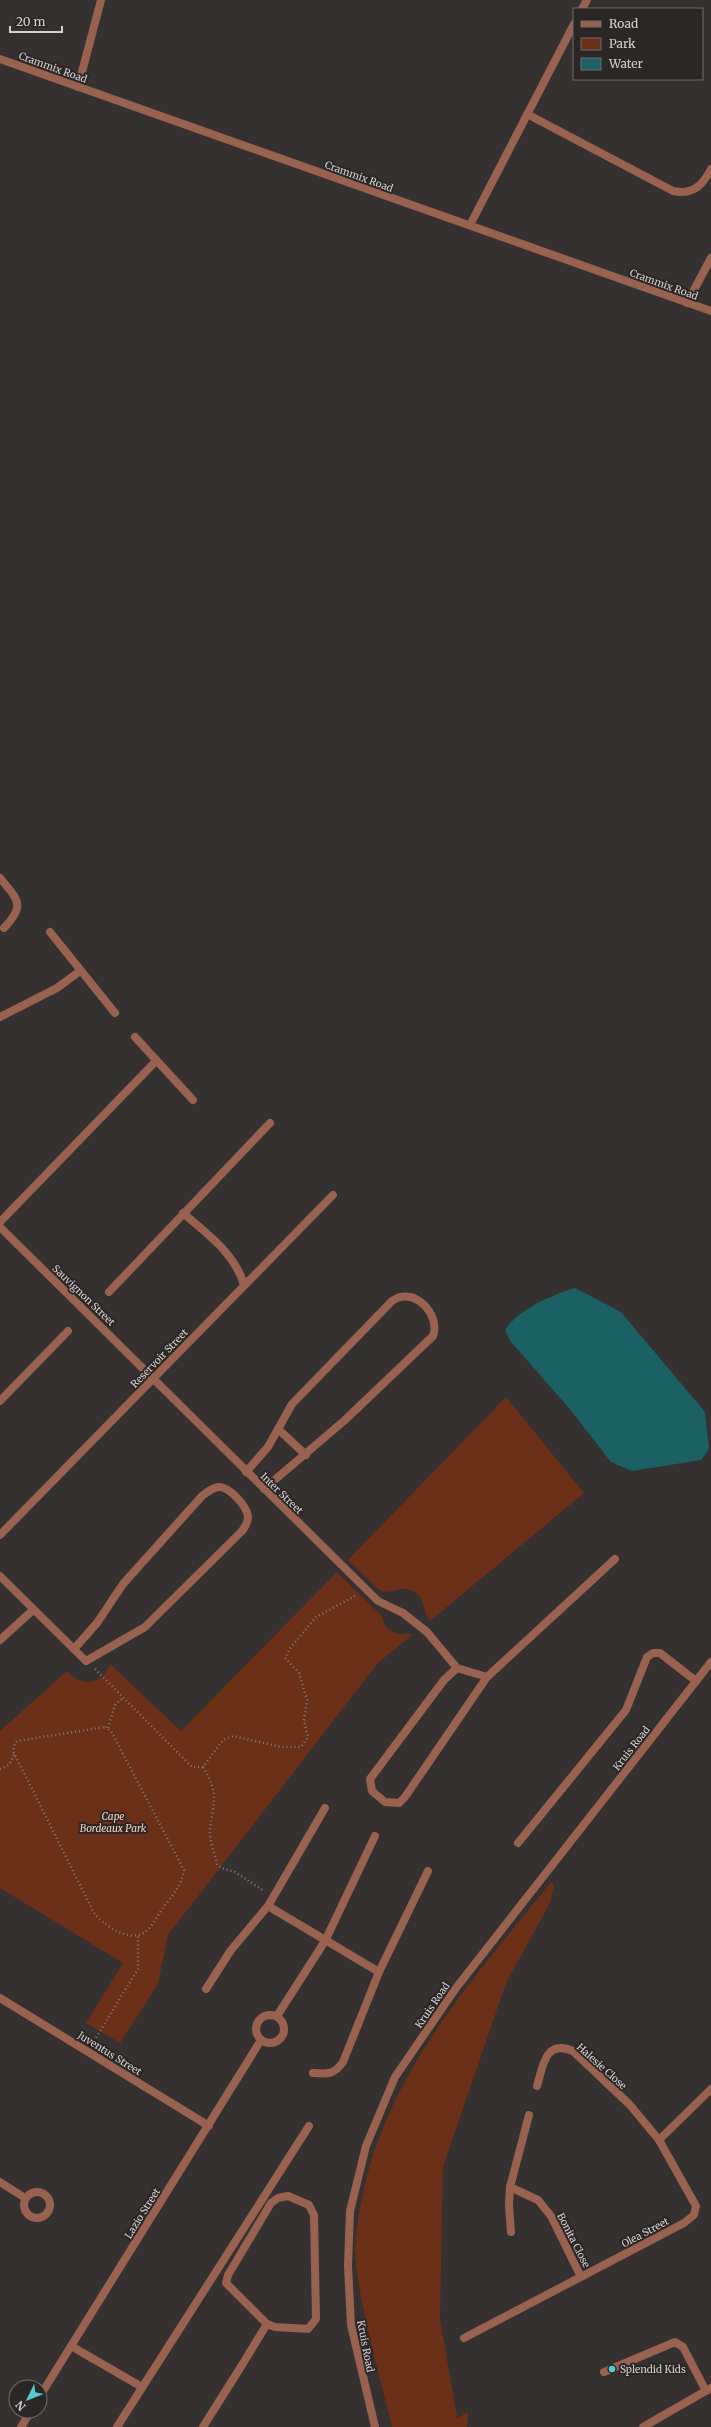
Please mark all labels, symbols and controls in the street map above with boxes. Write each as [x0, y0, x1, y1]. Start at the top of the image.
scale bar [10, 8, 62, 34]
legend [573, 8, 703, 80]
text: 20 m [16, 14, 45, 29]
text: Road [609, 16, 638, 31]
text: Park [609, 36, 636, 51]
street label: Crammix Road [17, 49, 89, 86]
text: Water [608, 56, 644, 71]
street label: Crammix Road [323, 158, 395, 195]
street label: Crammix Road [628, 266, 700, 303]
street label: Sauvignon Street [49, 1262, 118, 1329]
street label: Reservoir Street [128, 1326, 191, 1391]
street label: Inter Street [258, 1470, 306, 1517]
street label: Kruis Road [610, 1724, 653, 1773]
park label: Cape Bordeaux Park [80, 1810, 147, 1835]
street label: Kruis Road [412, 1980, 453, 2031]
street label: Juventus Street [75, 2028, 144, 2078]
street label: Halesie Close [574, 2040, 629, 2092]
street label: Lazio Street [122, 2185, 163, 2241]
street label: Bonita Close [554, 2211, 593, 2270]
street label: Olea Street [619, 2215, 671, 2250]
street label: Kruis Road [354, 2319, 377, 2373]
place label: Splendid Kids [620, 2363, 686, 2376]
marker: Splendid Kids [607, 2364, 617, 2374]
north arrow [8, 2379, 48, 2419]
text: N [12, 2398, 29, 2414]

